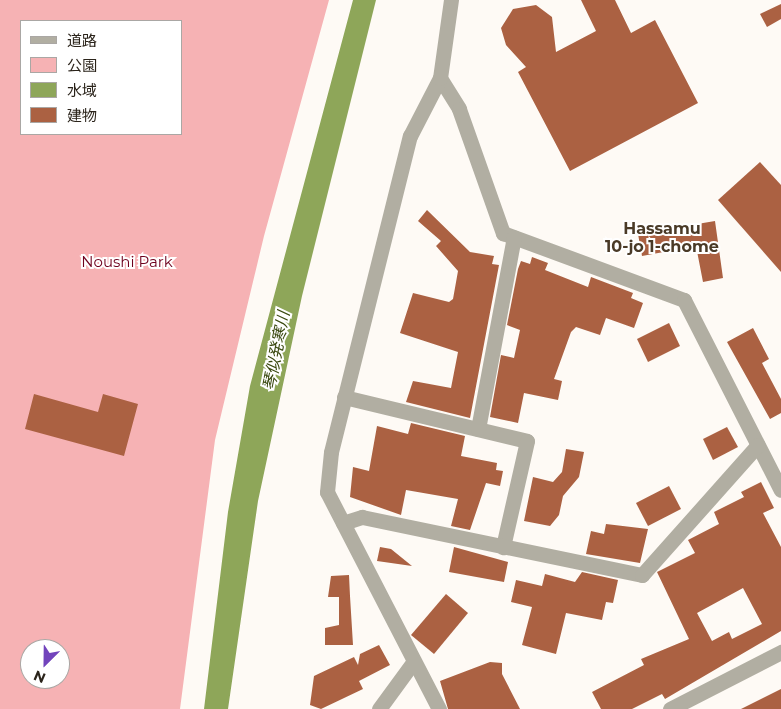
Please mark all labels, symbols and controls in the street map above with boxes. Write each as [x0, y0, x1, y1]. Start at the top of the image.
legend [20, 20, 182, 135]
text: 道路 [67, 31, 97, 50]
text: 公園 [67, 56, 97, 75]
text: 水域 [67, 81, 97, 100]
text: 建物 [67, 106, 97, 125]
district label: Hassamu 10-jo 1-chome [605, 219, 719, 257]
park label: Noushi Park [81, 253, 173, 271]
water label: 琴似発寒川 [260, 310, 294, 392]
north arrow [20, 639, 70, 689]
text: N [31, 666, 48, 687]

